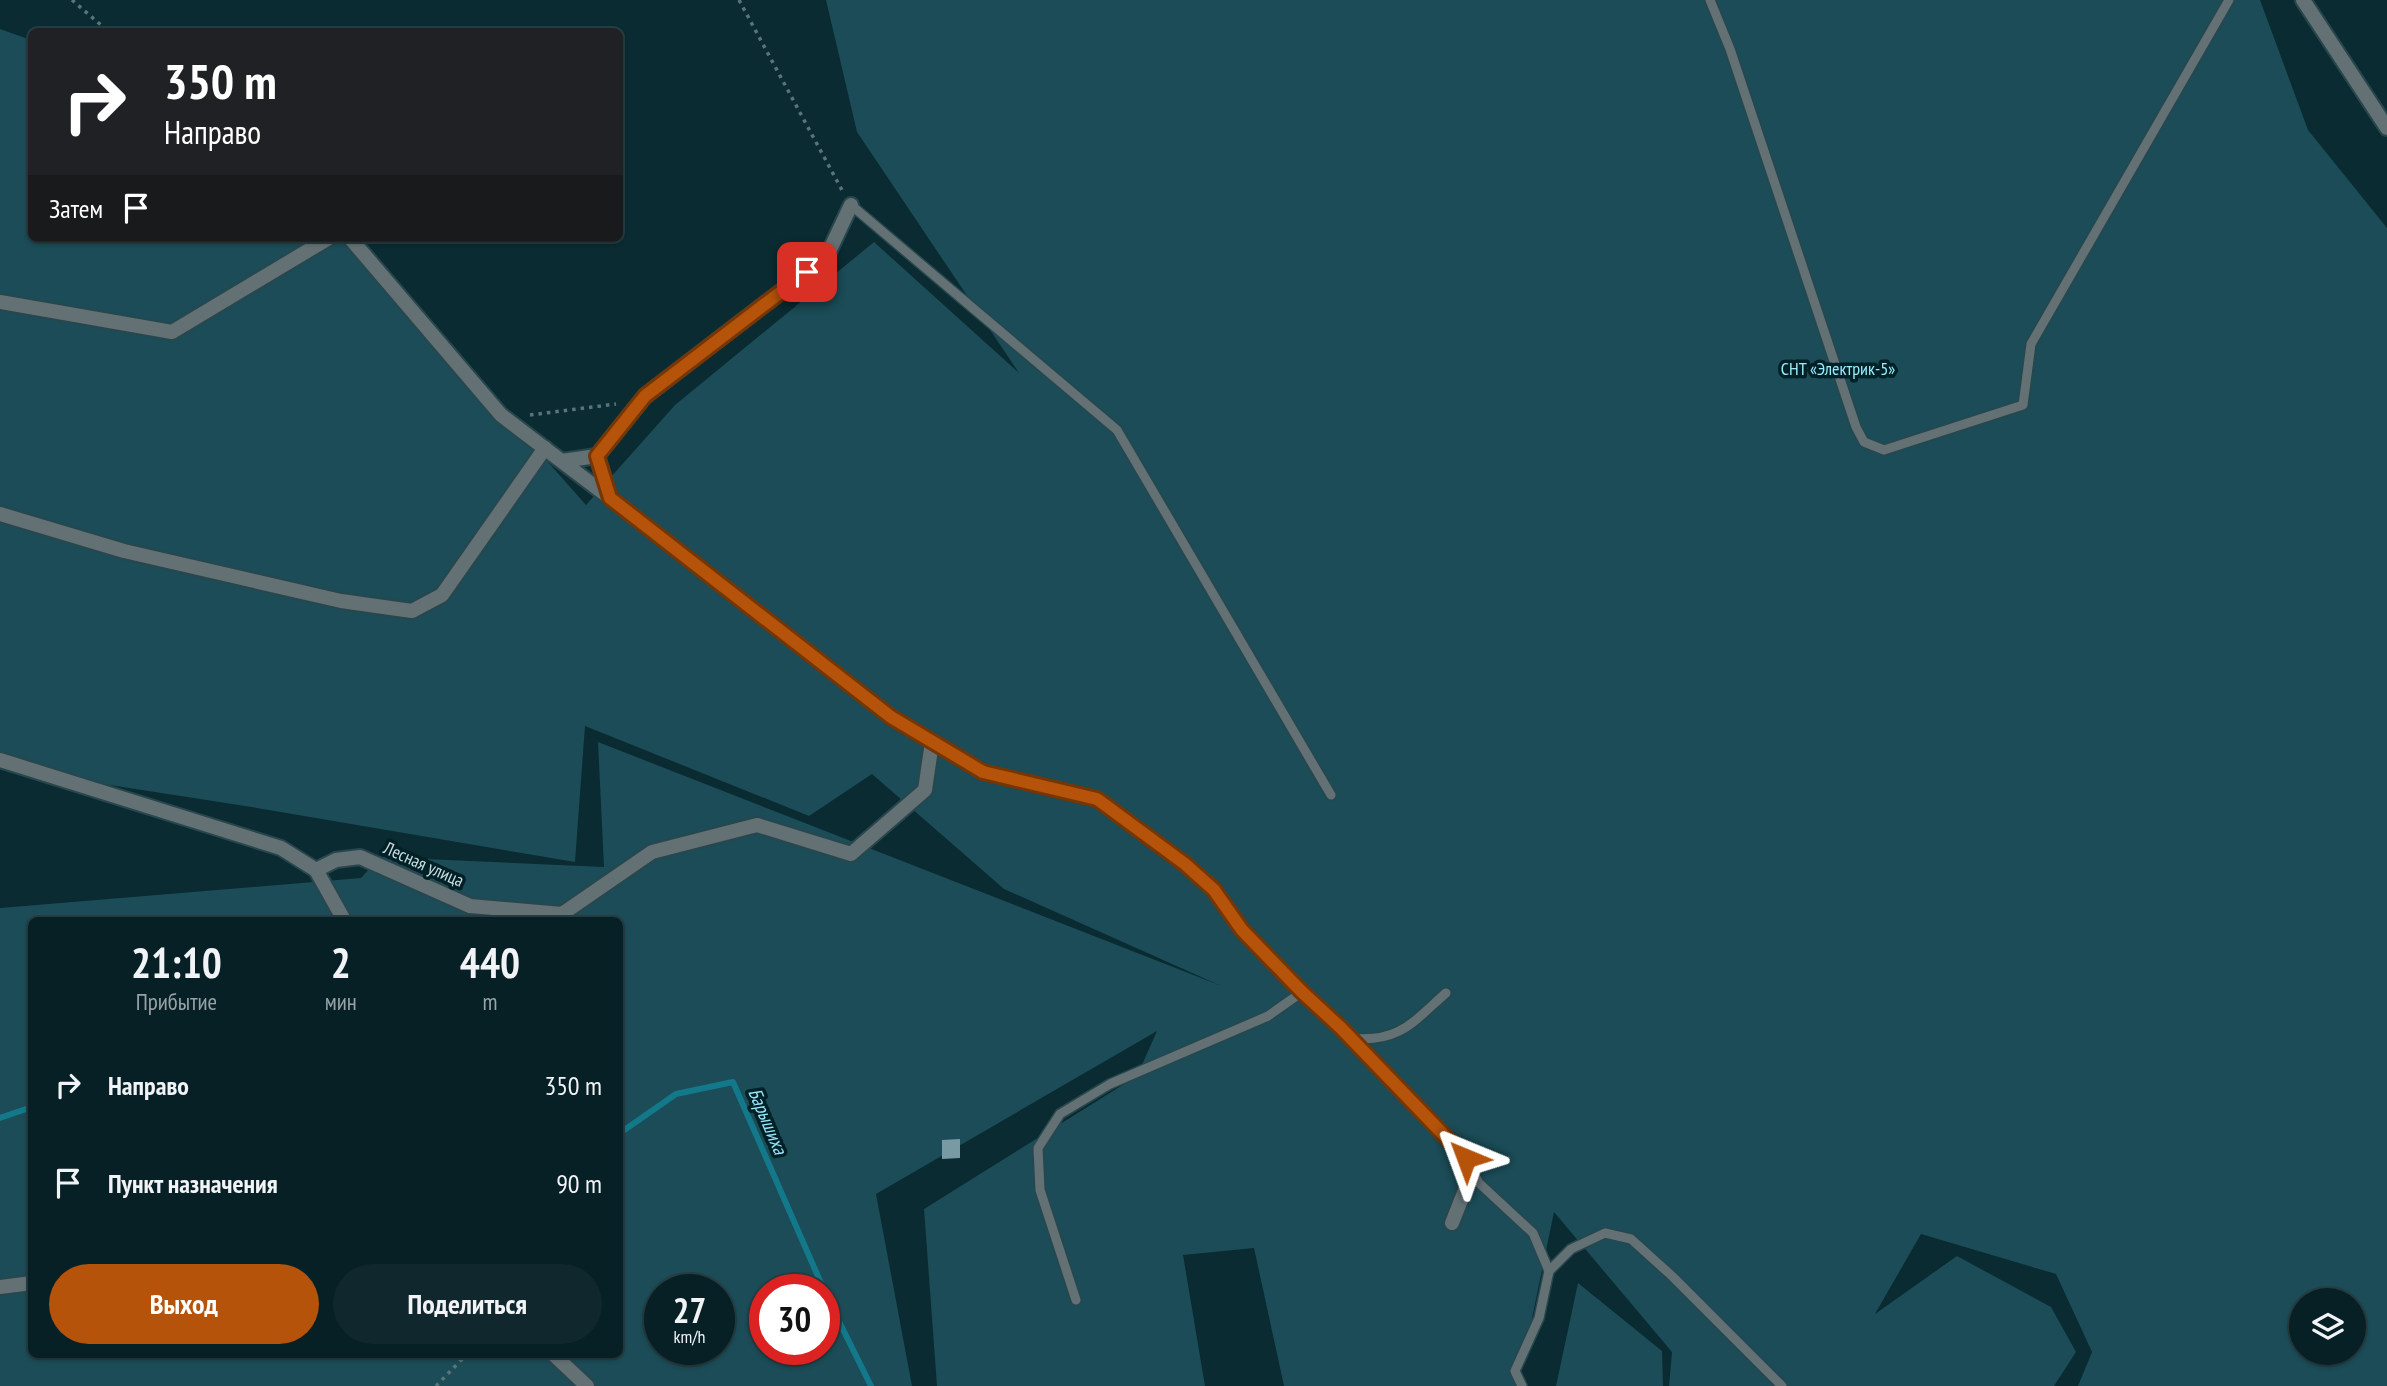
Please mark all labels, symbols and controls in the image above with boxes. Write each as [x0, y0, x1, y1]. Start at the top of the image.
text: 350 m [164, 49, 277, 113]
icon: right [49, 56, 140, 147]
text: Направо [164, 111, 261, 153]
icon: arrive [117, 189, 155, 227]
text: Затем [49, 192, 103, 225]
pin [777, 242, 837, 302]
icon: arrive [788, 253, 826, 291]
park label: СНТ «Электрик-5» [1781, 357, 1895, 380]
street label: Лесная улица [379, 836, 468, 892]
text: 21:10 [131, 935, 222, 990]
text: 2 [331, 935, 351, 990]
text: 440 [460, 935, 520, 990]
text: Прибытие [136, 987, 217, 1016]
text: мин [325, 987, 357, 1016]
text: m [482, 987, 497, 1016]
icon: right [49, 1066, 87, 1104]
text: Направо [108, 1069, 189, 1102]
text: 350 m [544, 1069, 602, 1102]
water label: Барышиха [743, 1084, 793, 1159]
position arrow [1429, 1121, 1503, 1195]
icon: arrive [49, 1164, 87, 1202]
text: Пункт назначения [108, 1167, 278, 1200]
text: 90 m [556, 1167, 602, 1200]
button: Выход [49, 1264, 319, 1344]
button: Поделиться [333, 1264, 602, 1344]
speed limit sign: 30 [749, 1274, 840, 1365]
text: 27 [673, 1287, 706, 1333]
map controls [2289, 1288, 2366, 1365]
button: layers [2289, 1288, 2366, 1365]
text: km/h [674, 1325, 705, 1348]

